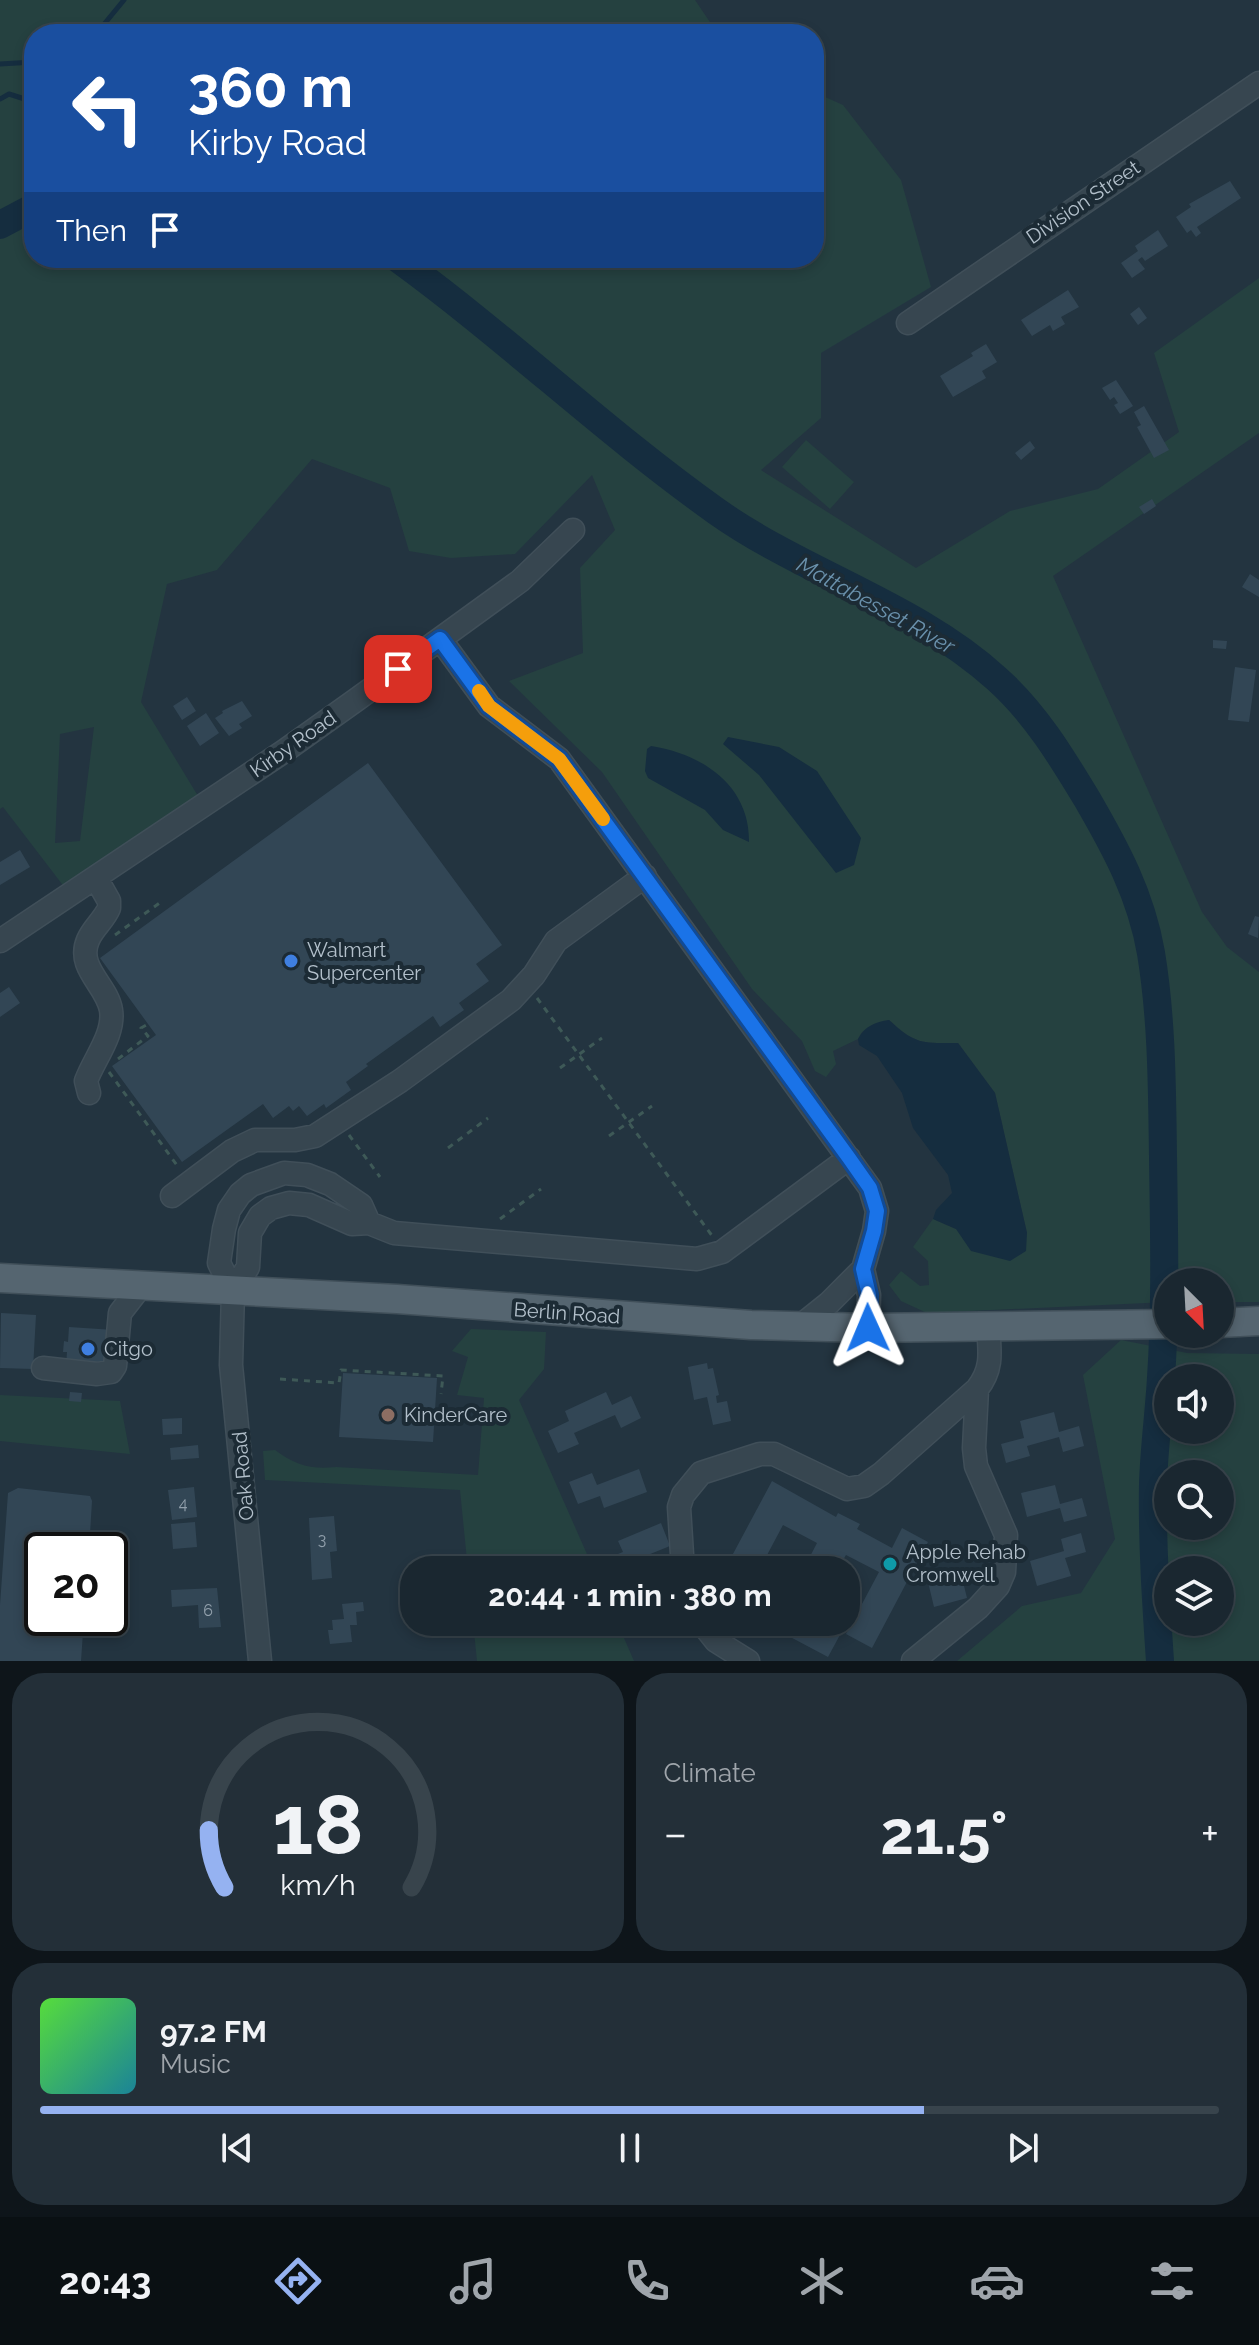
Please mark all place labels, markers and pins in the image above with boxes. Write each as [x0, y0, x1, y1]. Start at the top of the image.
pin [364, 635, 432, 703]
place label: Walmart Supercenter [307, 938, 421, 985]
marker: Walmart Supercenter [282, 952, 300, 970]
place label: Citgo [104, 1337, 153, 1361]
marker: Citgo [79, 1340, 97, 1358]
place label: KinderCare [404, 1403, 507, 1427]
marker: KinderCare [379, 1406, 397, 1424]
place label: Apple Rehab Cromwell [906, 1540, 1026, 1587]
marker: Apple Rehab Cromwell [881, 1555, 899, 1573]

